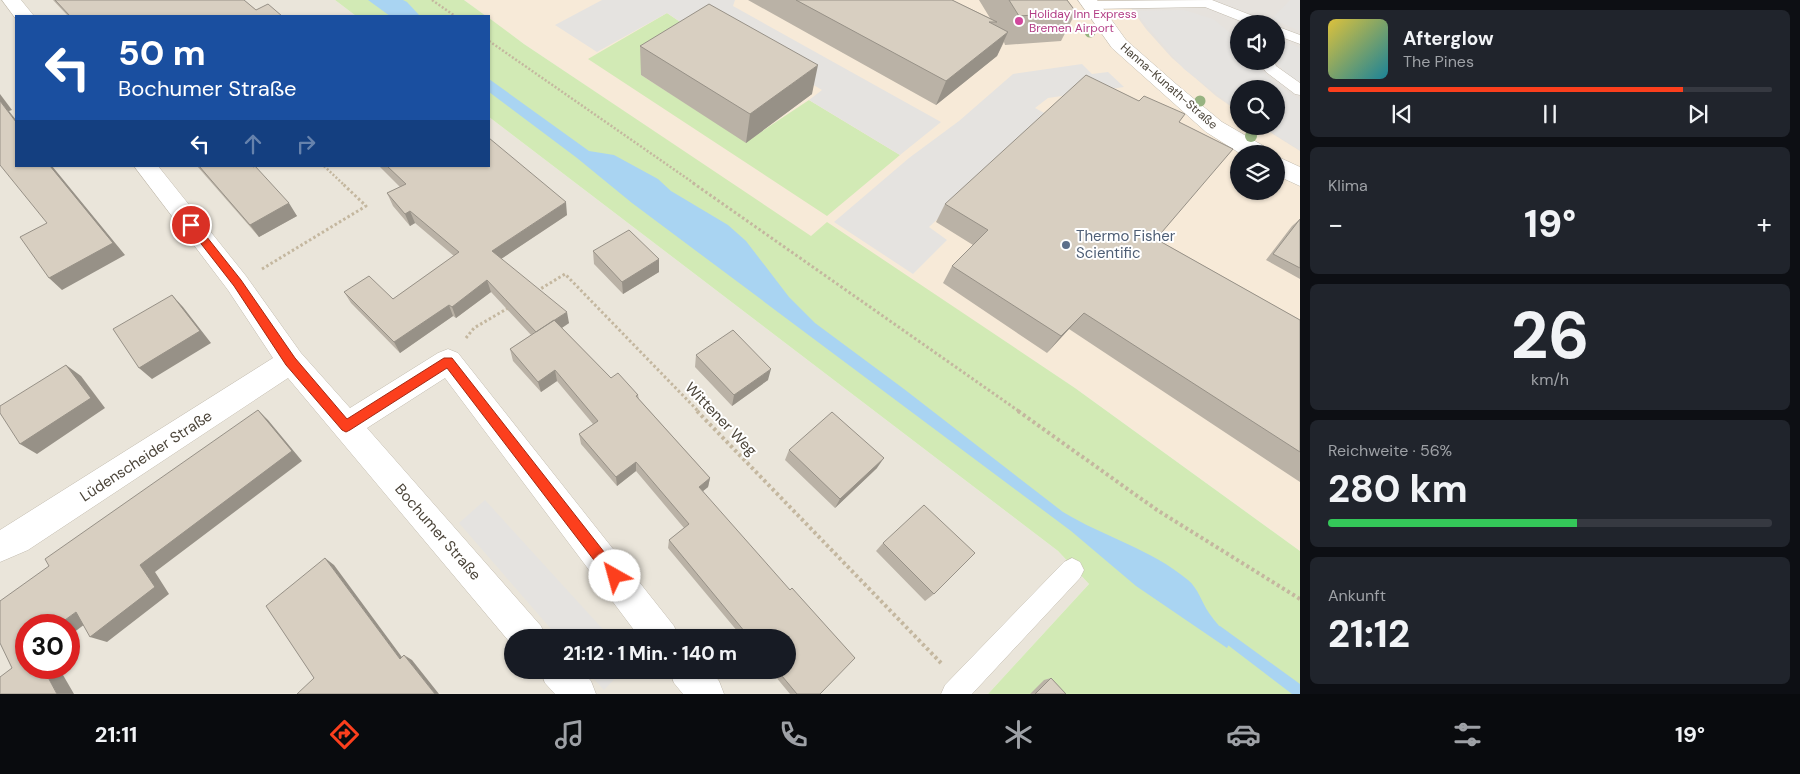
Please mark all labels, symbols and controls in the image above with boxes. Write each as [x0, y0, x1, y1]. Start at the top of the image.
place label: Holiday Inn Express Bremen Airport [1029, 6, 1137, 36]
marker: Holiday Inn Express Bremen Airport [1013, 15, 1025, 27]
map controls [1230, 15, 1285, 200]
button: sound [1230, 15, 1285, 70]
text: Afterglow [1403, 26, 1494, 51]
text: 50 m [118, 30, 206, 76]
icon: left [35, 35, 100, 100]
street label: Hanna-Kunath-Straße [1117, 39, 1221, 133]
text: The Pines [1403, 51, 1474, 72]
text: Bochumer Straße [118, 74, 296, 103]
button: search [1230, 80, 1285, 135]
icon: previous [1388, 100, 1416, 128]
icon: pause [1536, 100, 1564, 128]
icon: next [1684, 100, 1712, 128]
icon: left [186, 130, 214, 158]
icon: ahead [239, 130, 267, 158]
icon: right [292, 130, 320, 158]
button: layers [1230, 145, 1285, 200]
text: Klima [1328, 175, 1368, 196]
text: 19° [1524, 199, 1576, 249]
pin [170, 204, 212, 246]
text: − [1328, 206, 1343, 243]
text: + [1757, 206, 1772, 243]
icon: arrive [177, 211, 205, 239]
place label: Thermo Fisher Scientific [1076, 226, 1176, 263]
marker: Thermo Fisher Scientific [1060, 239, 1072, 251]
text: 26 [1511, 294, 1589, 378]
text: km/h [1531, 369, 1569, 390]
street label: Wittener Weg [681, 378, 761, 460]
street label: Lüdenscheider Straße [76, 406, 216, 506]
text: Reichweite · 56% [1328, 440, 1452, 461]
text: 280 km [1328, 464, 1468, 514]
street label: Bochumer Straße [391, 480, 485, 584]
position arrow [588, 549, 640, 601]
text: Ankunft [1328, 585, 1386, 606]
text: 21:12 [1328, 609, 1410, 659]
speed limit sign: 30 [15, 614, 80, 679]
text: 21:12 · 1 Min. · 140 m [563, 641, 737, 666]
icon: directions [327, 717, 362, 752]
icon: music [552, 717, 587, 752]
icon: phone [776, 717, 811, 752]
icon: climate [1001, 717, 1036, 752]
icon: car [1226, 717, 1261, 752]
icon: filters [1450, 717, 1485, 752]
text: 21:11 [95, 720, 137, 749]
text: 19° [1675, 720, 1705, 749]

